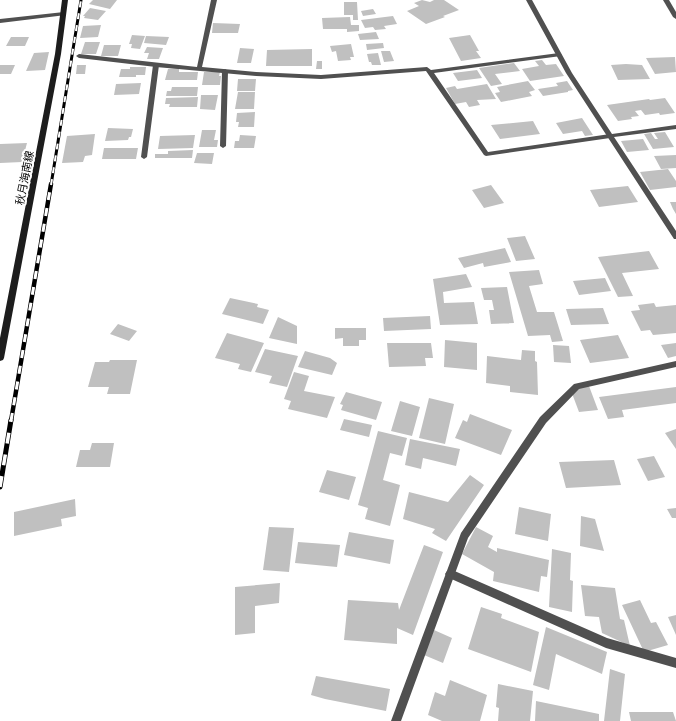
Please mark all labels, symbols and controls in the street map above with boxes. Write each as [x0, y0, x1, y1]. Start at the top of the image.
street label: 秋月海南線 [13, 150, 37, 206]

